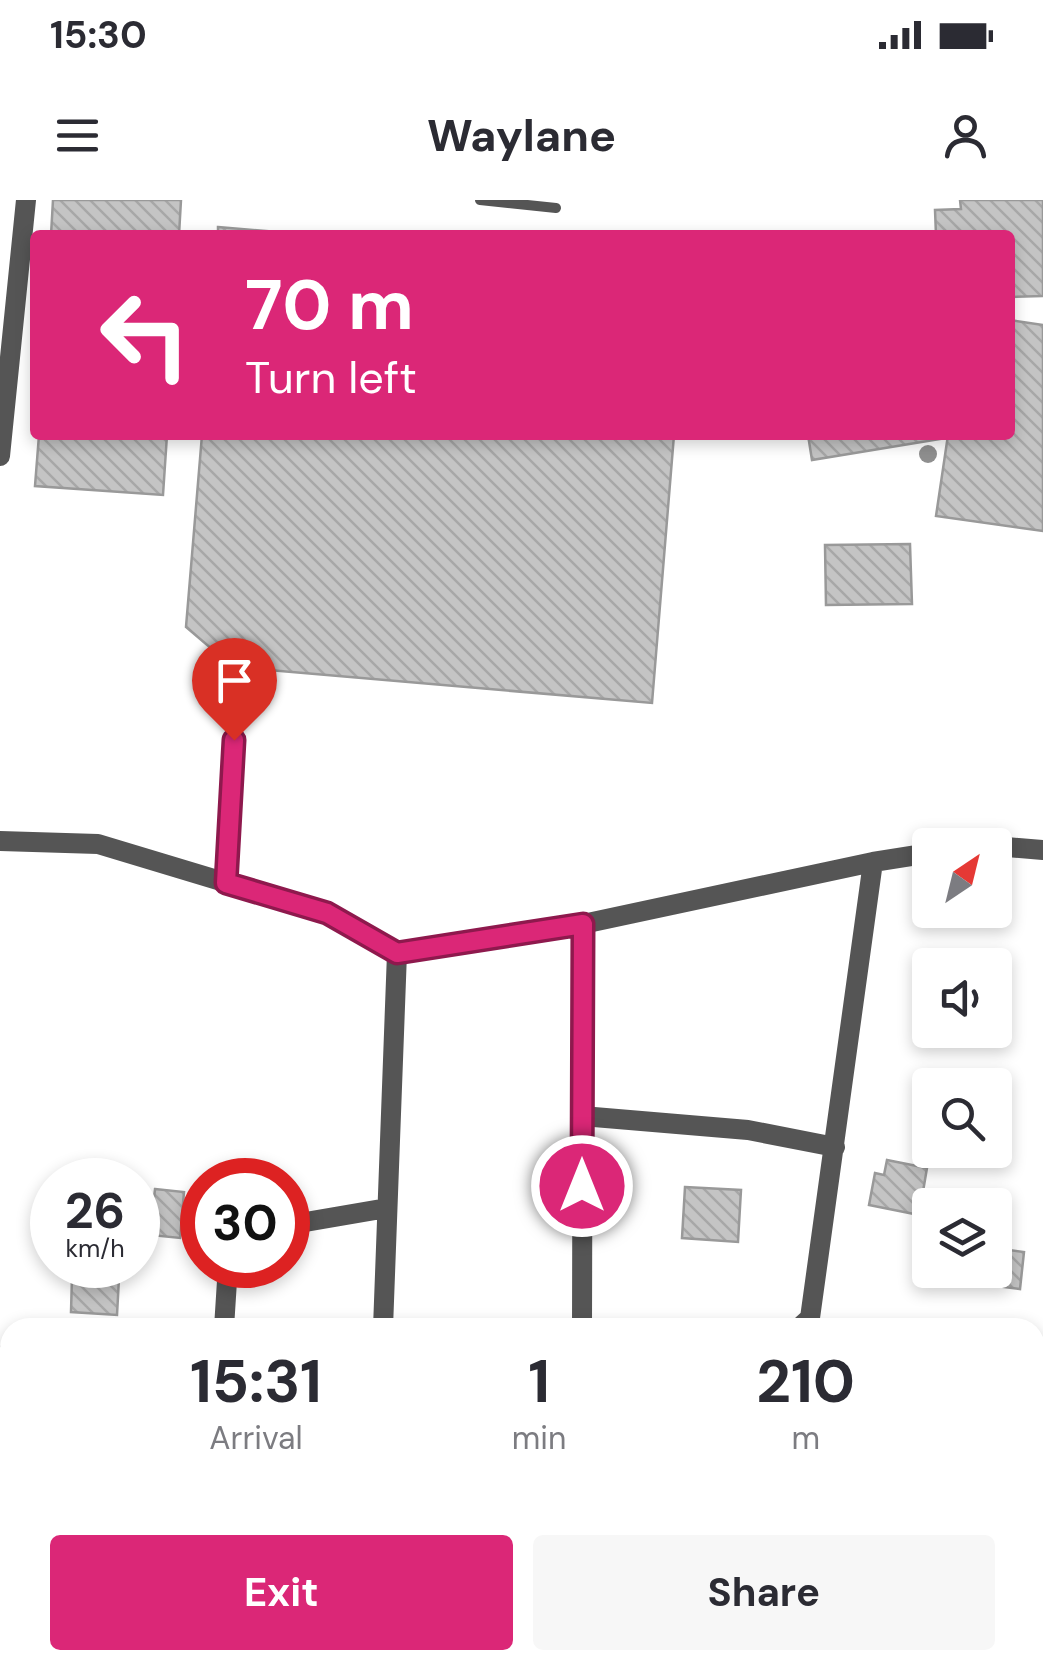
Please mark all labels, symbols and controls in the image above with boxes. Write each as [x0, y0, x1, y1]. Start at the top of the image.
text: 15:30 [50, 10, 147, 60]
text: Waylane [427, 106, 616, 165]
icon: menu [50, 108, 105, 163]
icon: person [938, 108, 993, 163]
text: 70 m [245, 260, 414, 351]
icon: left [80, 270, 210, 400]
text: Turn left [245, 348, 417, 407]
pin [192, 638, 277, 741]
icon: arrive [207, 653, 262, 708]
north arrow [912, 828, 1012, 928]
map controls [912, 828, 1012, 1288]
button: sound [912, 948, 1012, 1048]
button: search [912, 1068, 1012, 1168]
position arrow [530, 1134, 634, 1238]
speed limit sign: 30 [180, 1158, 310, 1288]
text: 26 [65, 1178, 125, 1244]
button: layers [912, 1188, 1012, 1288]
text: km/h [65, 1232, 125, 1265]
text: 15:31 [190, 1342, 322, 1421]
text: 1 [528, 1342, 550, 1421]
text: 210 [756, 1342, 855, 1421]
text: Arrival [209, 1417, 303, 1459]
text: min [512, 1417, 566, 1459]
text: m [791, 1417, 820, 1459]
button: Exit [50, 1535, 513, 1650]
button: Share [533, 1535, 995, 1650]

